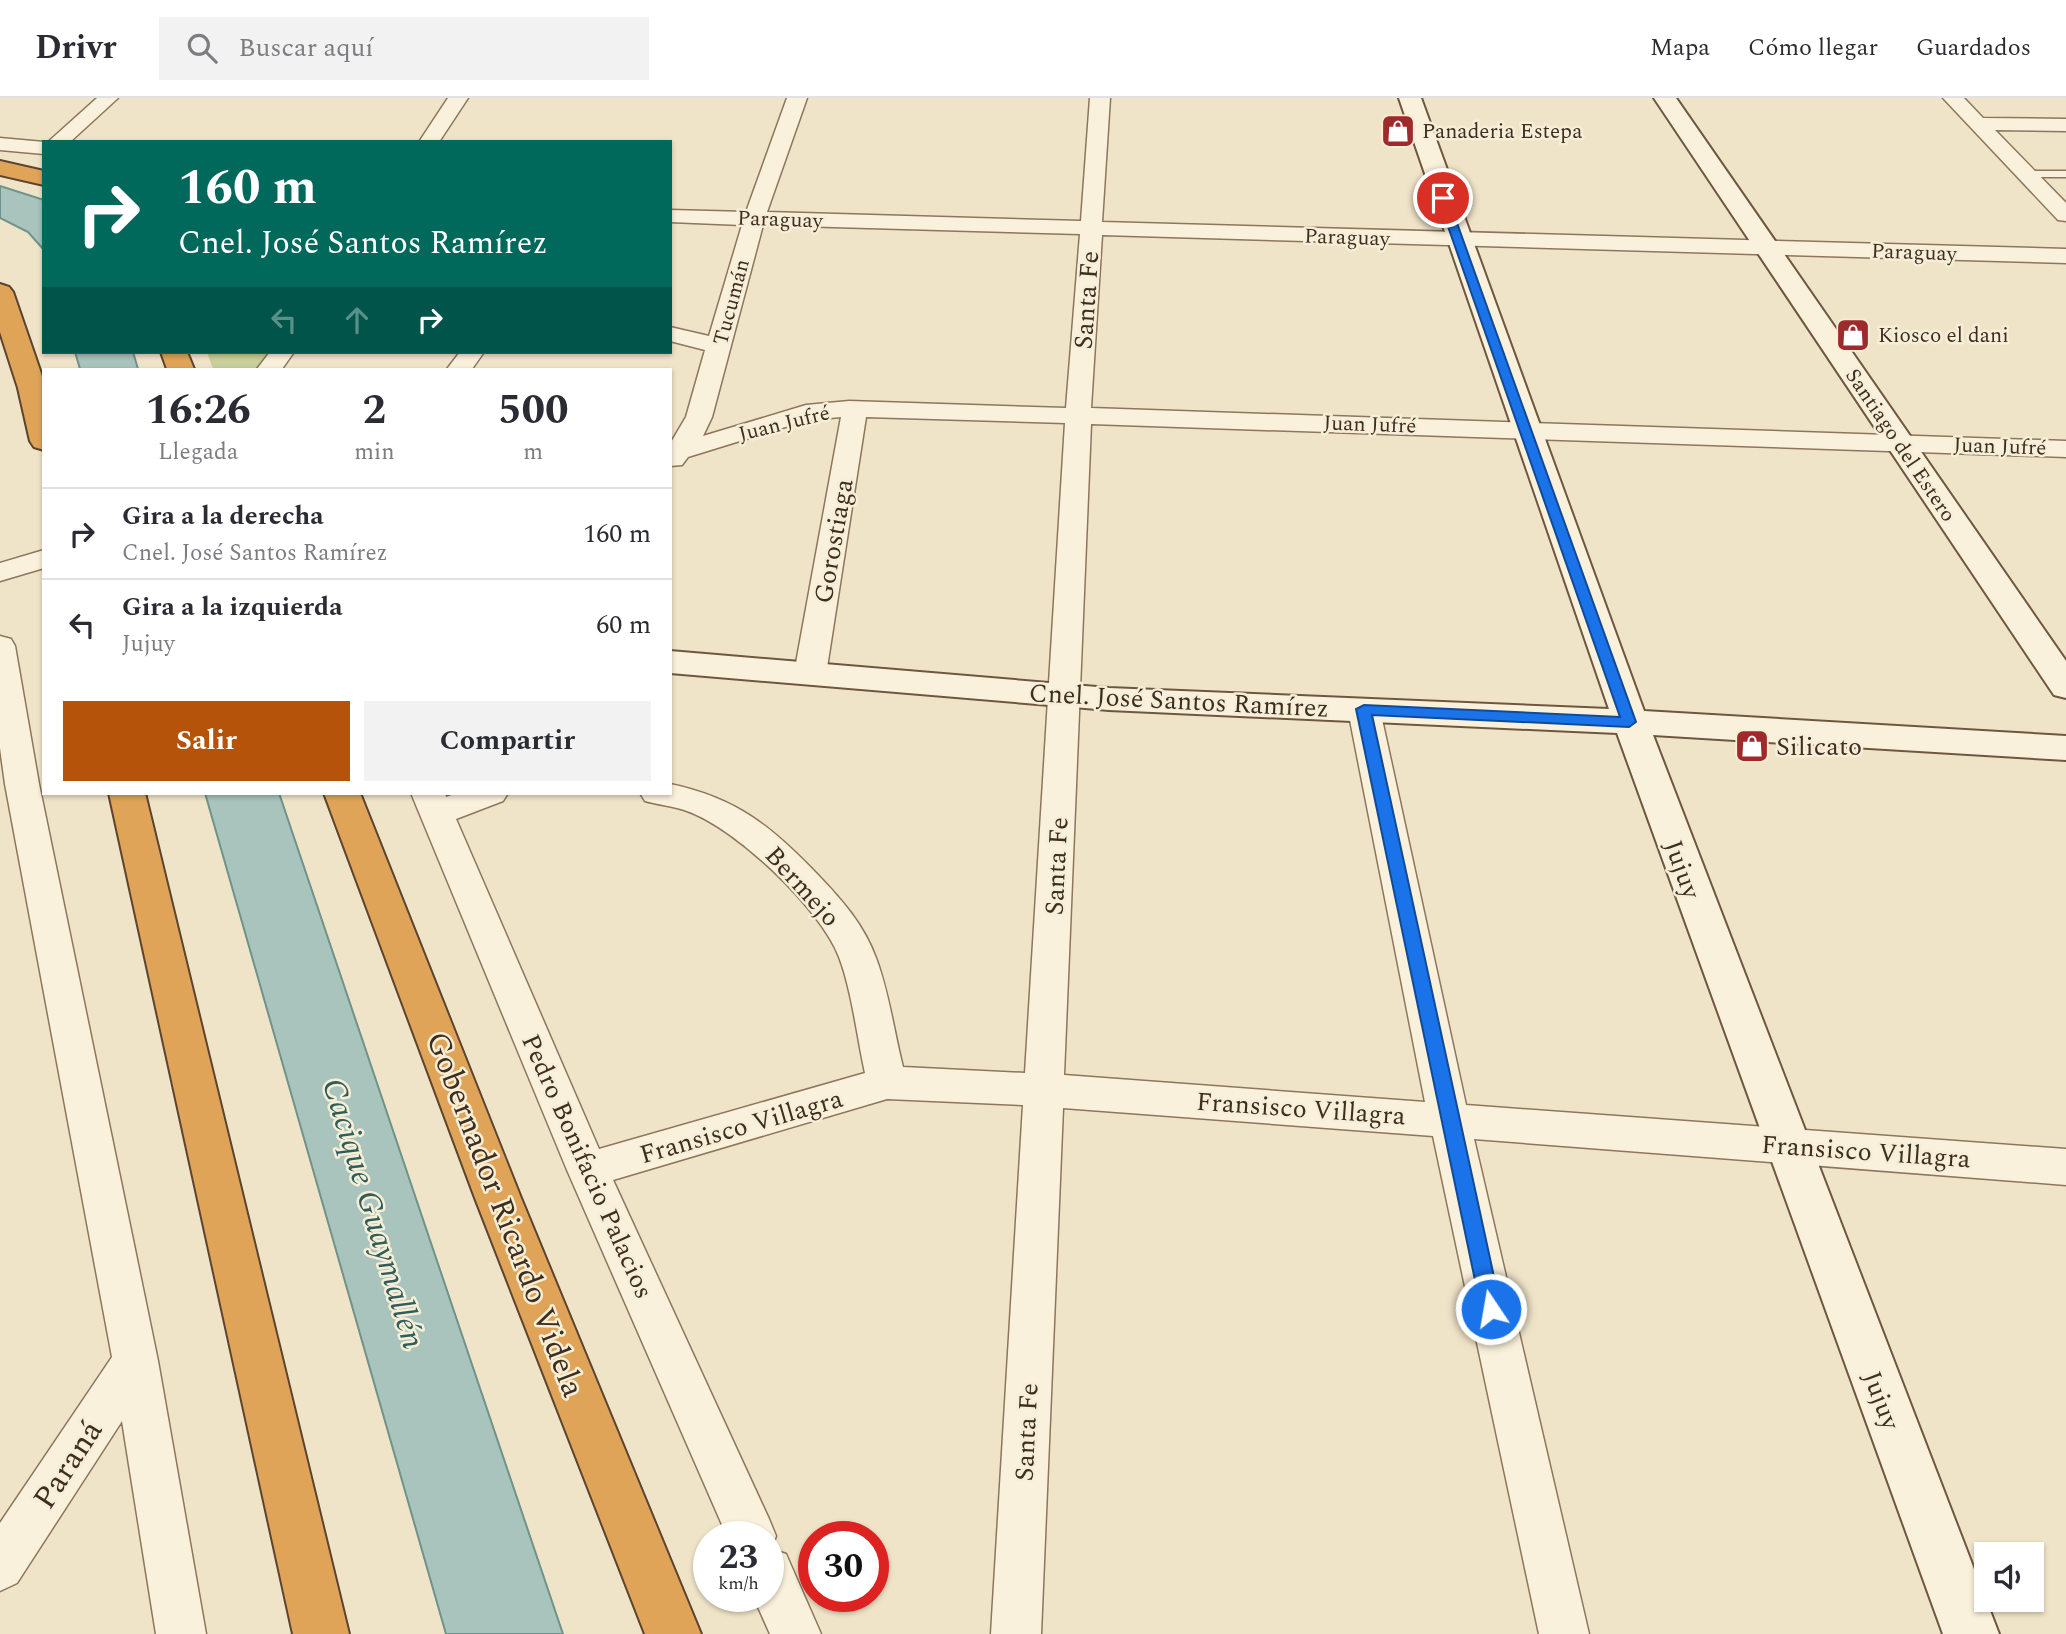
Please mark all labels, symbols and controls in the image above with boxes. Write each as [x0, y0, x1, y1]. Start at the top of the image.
search box [159, 17, 649, 80]
text: Drivr [35, 23, 117, 73]
text: Buscar aquí [239, 28, 373, 68]
icon: search [183, 29, 221, 67]
text: Mapa [1650, 30, 1710, 66]
text: Cómo llegar [1748, 30, 1878, 66]
text: Guardados [1916, 30, 2031, 66]
shop icon: Panaderia Estepa [1379, 112, 1417, 150]
place label: Panaderia Estepa [1422, 116, 1583, 148]
text: 160 m [178, 151, 317, 226]
icon: right [63, 168, 154, 259]
pin [1413, 168, 1473, 228]
icon: arrive [1424, 179, 1462, 217]
street label: Paraguay [737, 203, 824, 238]
text: Cnel. José Santos Ramírez [178, 219, 548, 268]
street label: Paraguay [1304, 221, 1391, 256]
street label: Paraguay [1871, 236, 1958, 271]
street label: Santa Fe [1064, 250, 1110, 351]
street label: Tucumán [705, 256, 759, 349]
icon: left [265, 301, 303, 339]
icon: ahead [338, 301, 376, 339]
icon: right [411, 301, 449, 339]
shop icon: Kiosco el dani [1834, 316, 1872, 354]
place label: Kiosco el dani [1878, 320, 2009, 352]
street label: Santiago del Estero [1837, 362, 1964, 529]
text: 16:26 [145, 379, 251, 442]
text: 2 [363, 379, 386, 442]
text: 500 [498, 379, 569, 442]
street label: Juan Jufré [735, 397, 833, 451]
street label: Juan Jufré [1323, 407, 1417, 443]
street label: Juan Jufré [1953, 429, 2047, 465]
text: Llegada [158, 435, 238, 470]
text: min [354, 435, 395, 470]
text: m [523, 435, 543, 470]
street label: Gorostiaga [803, 475, 865, 607]
text: Gira a la derecha [122, 496, 324, 536]
text: 160 m [583, 514, 651, 554]
icon: right [63, 515, 101, 553]
text: Cnel. José Santos Ramírez [122, 536, 388, 571]
text: Gira a la izquierda [122, 587, 343, 627]
text: 60 m [596, 605, 651, 645]
icon: left [63, 606, 101, 644]
text: Jujuy [122, 627, 175, 662]
street label: Cnel. José Santos Ramírez [1028, 673, 1330, 729]
button: Salir [63, 701, 350, 781]
button: Compartir [364, 701, 651, 781]
shop icon: Silicato [1733, 727, 1771, 765]
place label: Silicato [1776, 727, 1862, 767]
street label: Santa Fe [1034, 816, 1080, 916]
street label: Jujuy [1653, 834, 1712, 906]
street label: Bermejo [755, 837, 850, 936]
street label: Gobernador Ricardo Videla [412, 1025, 597, 1405]
street label: Pedro Bonifacio Palacios [511, 1028, 664, 1305]
water label: Cacique Guaymallén [308, 1072, 438, 1355]
street label: Fransisco Villagra [635, 1079, 848, 1175]
street label: Fransisco Villagra [1195, 1082, 1407, 1136]
street label: Fransisco Villagra [1760, 1125, 1972, 1179]
position arrow [1454, 1272, 1528, 1346]
street label: Jujuy [1852, 1365, 1911, 1437]
street label: Santa Fe [1004, 1382, 1050, 1482]
street label: Paraná [21, 1410, 116, 1519]
speed limit sign: 30 [798, 1521, 889, 1612]
text: 23 [719, 1531, 758, 1584]
map controls [1974, 1542, 2044, 1612]
button: sound [1974, 1542, 2044, 1612]
text: km/h [718, 1570, 759, 1597]

